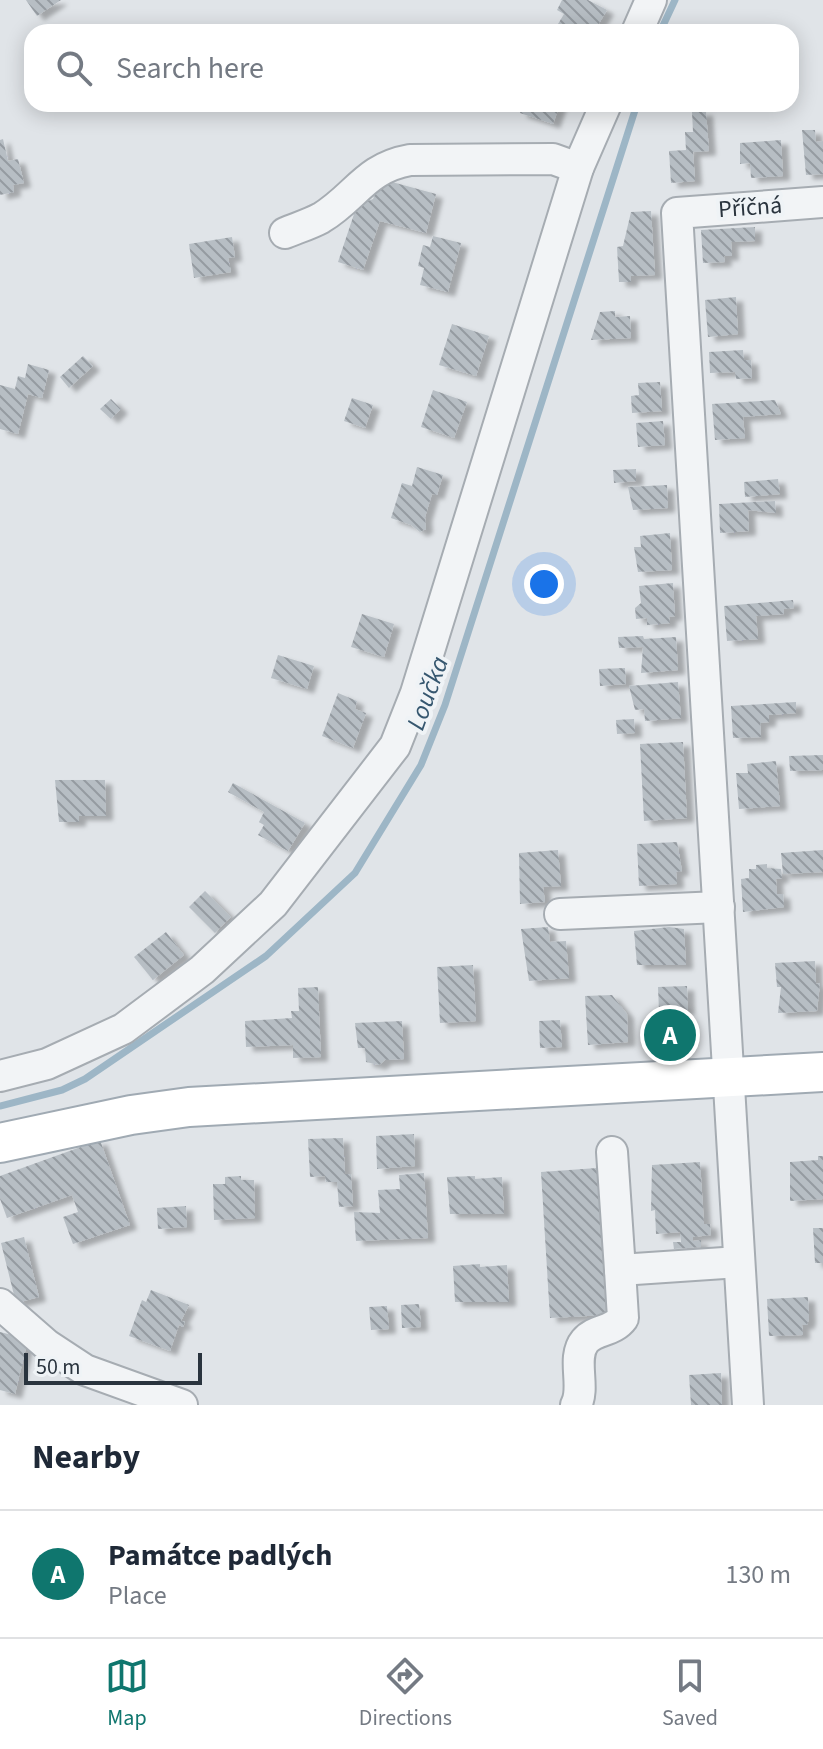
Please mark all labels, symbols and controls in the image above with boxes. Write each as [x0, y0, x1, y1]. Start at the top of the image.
search box [24, 24, 799, 112]
icon: search [52, 46, 96, 90]
text: Search here [116, 47, 264, 90]
street label: Příčná [717, 188, 783, 227]
your location [524, 564, 564, 604]
water label: Loučka [397, 651, 458, 735]
pin: A [644, 1005, 696, 1065]
scale bar [24, 1349, 202, 1385]
text: 50 m [36, 1351, 81, 1383]
text: Nearby [32, 1433, 140, 1482]
text: Památce padlých [108, 1534, 332, 1577]
text: A [51, 1556, 65, 1593]
text: 130 m [725, 1556, 791, 1593]
text: Place [108, 1577, 167, 1614]
tab: Map [105, 1654, 149, 1734]
tab: Directions [359, 1654, 452, 1734]
tab: Saved [662, 1654, 718, 1734]

